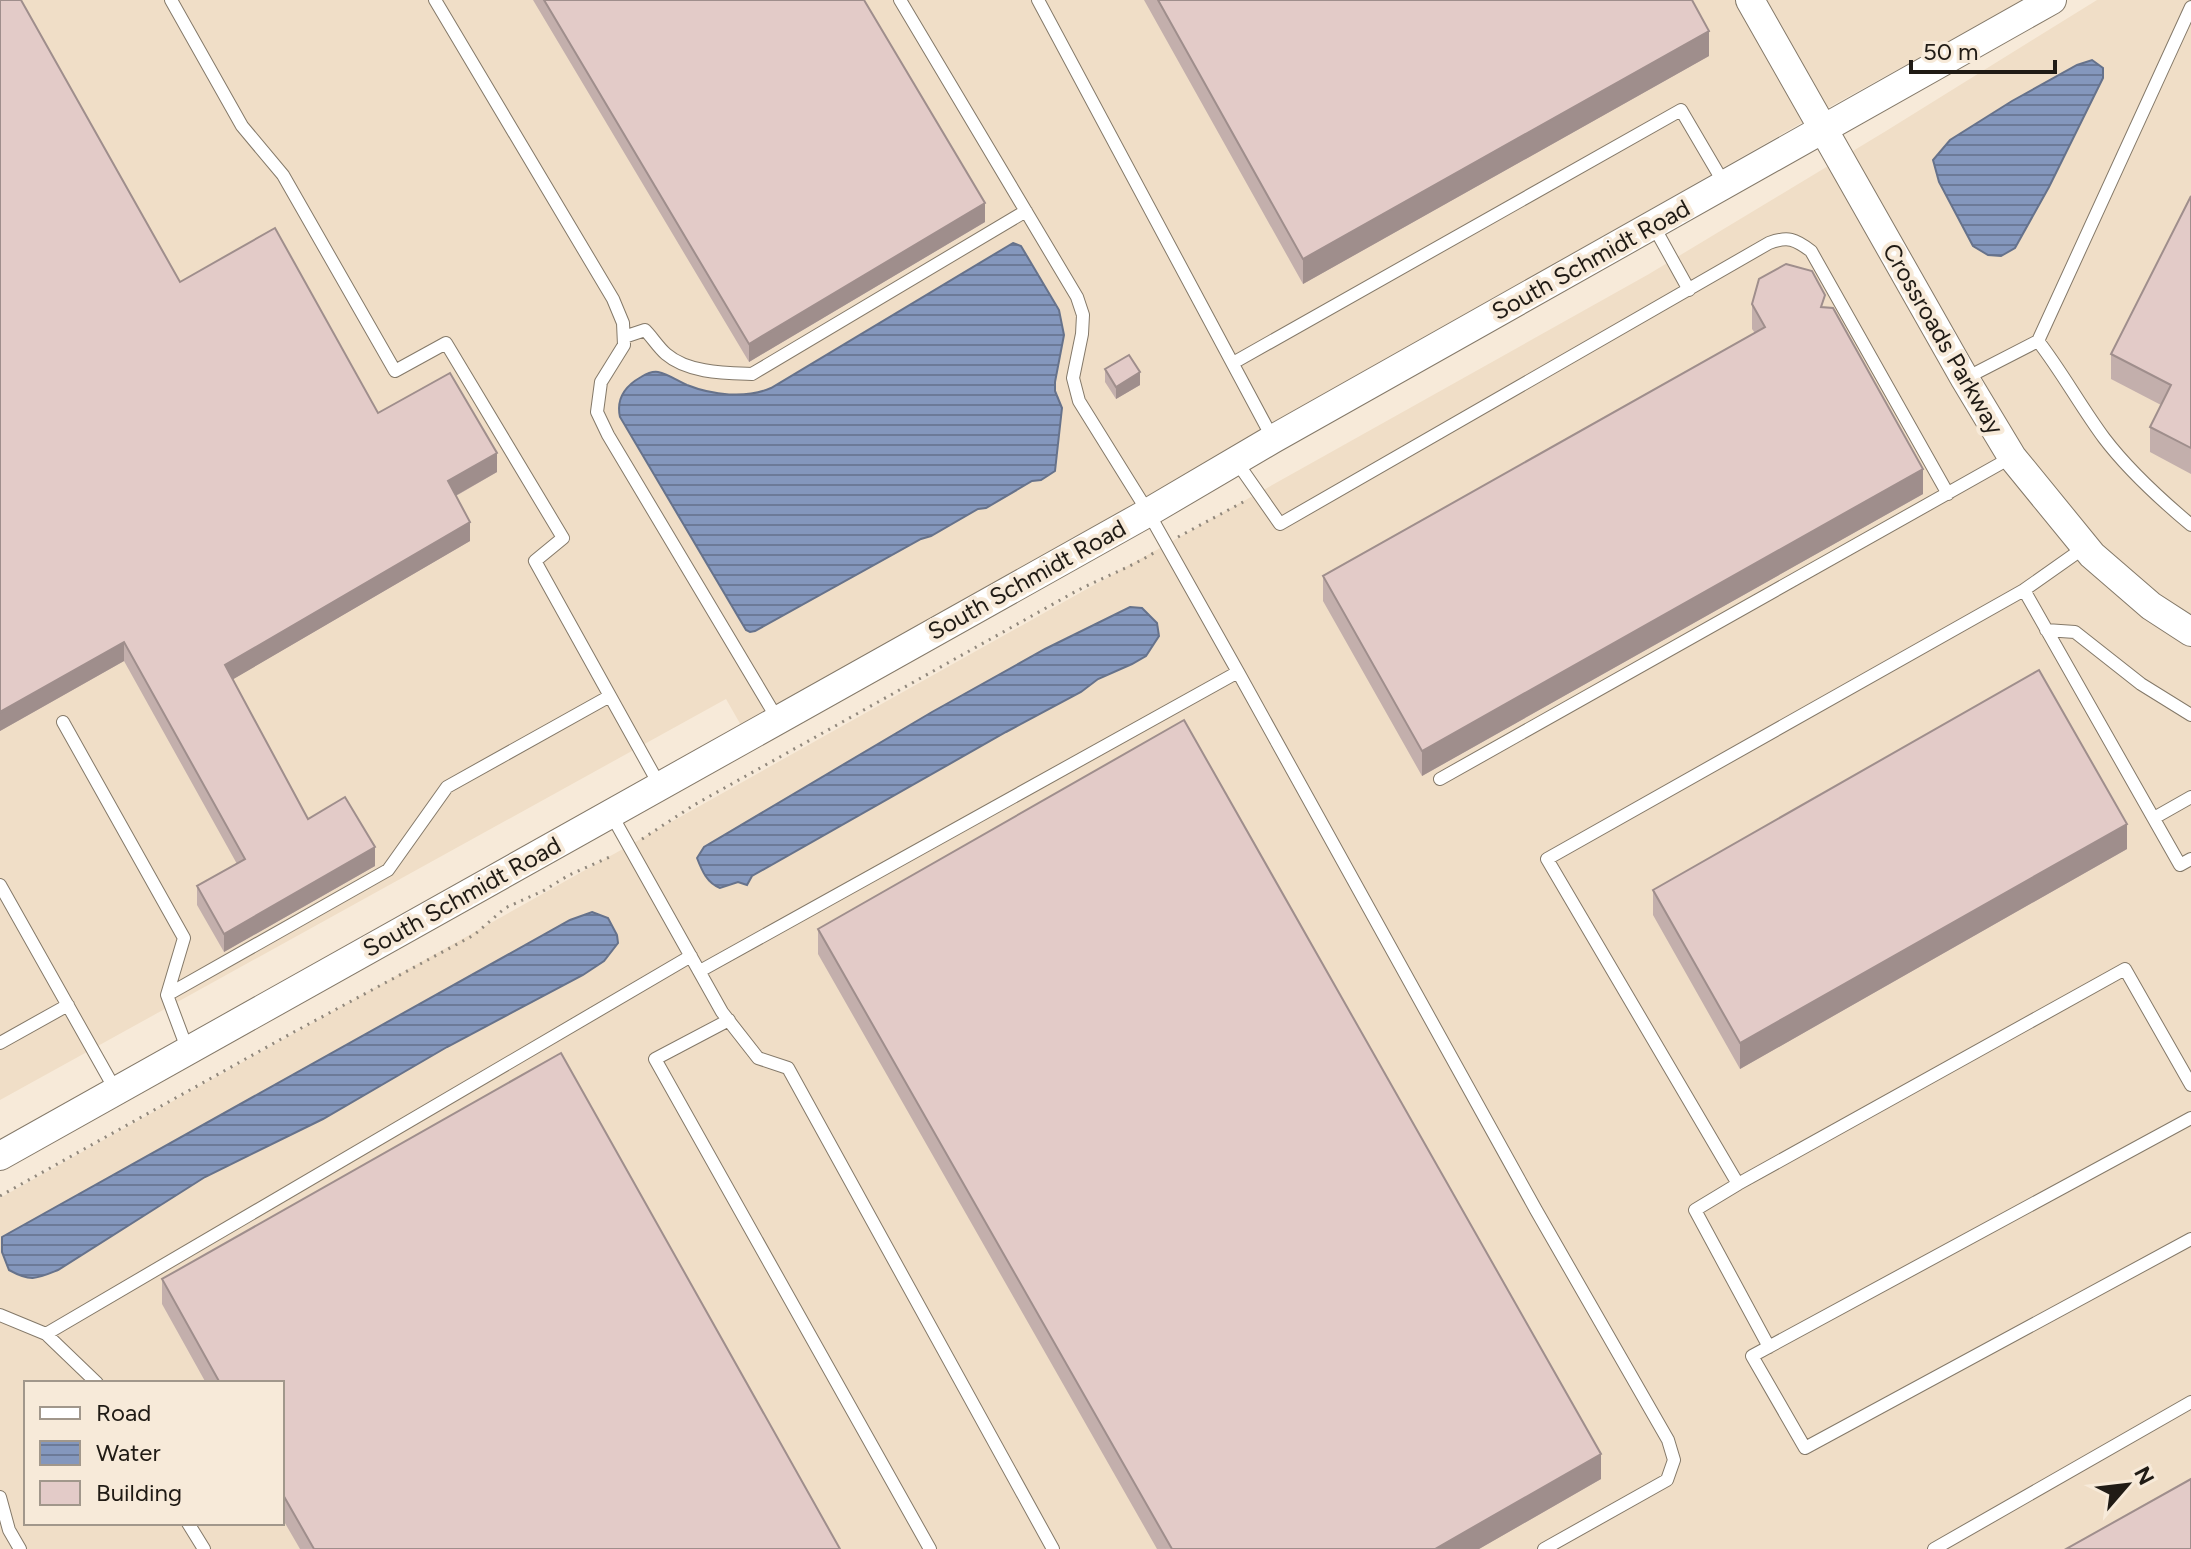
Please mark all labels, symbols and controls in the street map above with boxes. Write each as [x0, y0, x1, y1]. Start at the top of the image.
scale bar [1911, 24, 2055, 74]
text: 50 m [1923, 37, 1979, 66]
street label: South Schmidt Road [1487, 193, 1695, 326]
street label: Crossroads Parkway [1877, 238, 2010, 440]
street label: South Schmidt Road [923, 513, 1131, 646]
street label: South Schmidt Road [358, 830, 566, 963]
legend [24, 1381, 284, 1525]
text: Road [96, 1398, 151, 1427]
text: Water [96, 1438, 161, 1467]
north arrow [2087, 1445, 2167, 1525]
text: N [2128, 1462, 2160, 1490]
text: Building [96, 1478, 182, 1507]

